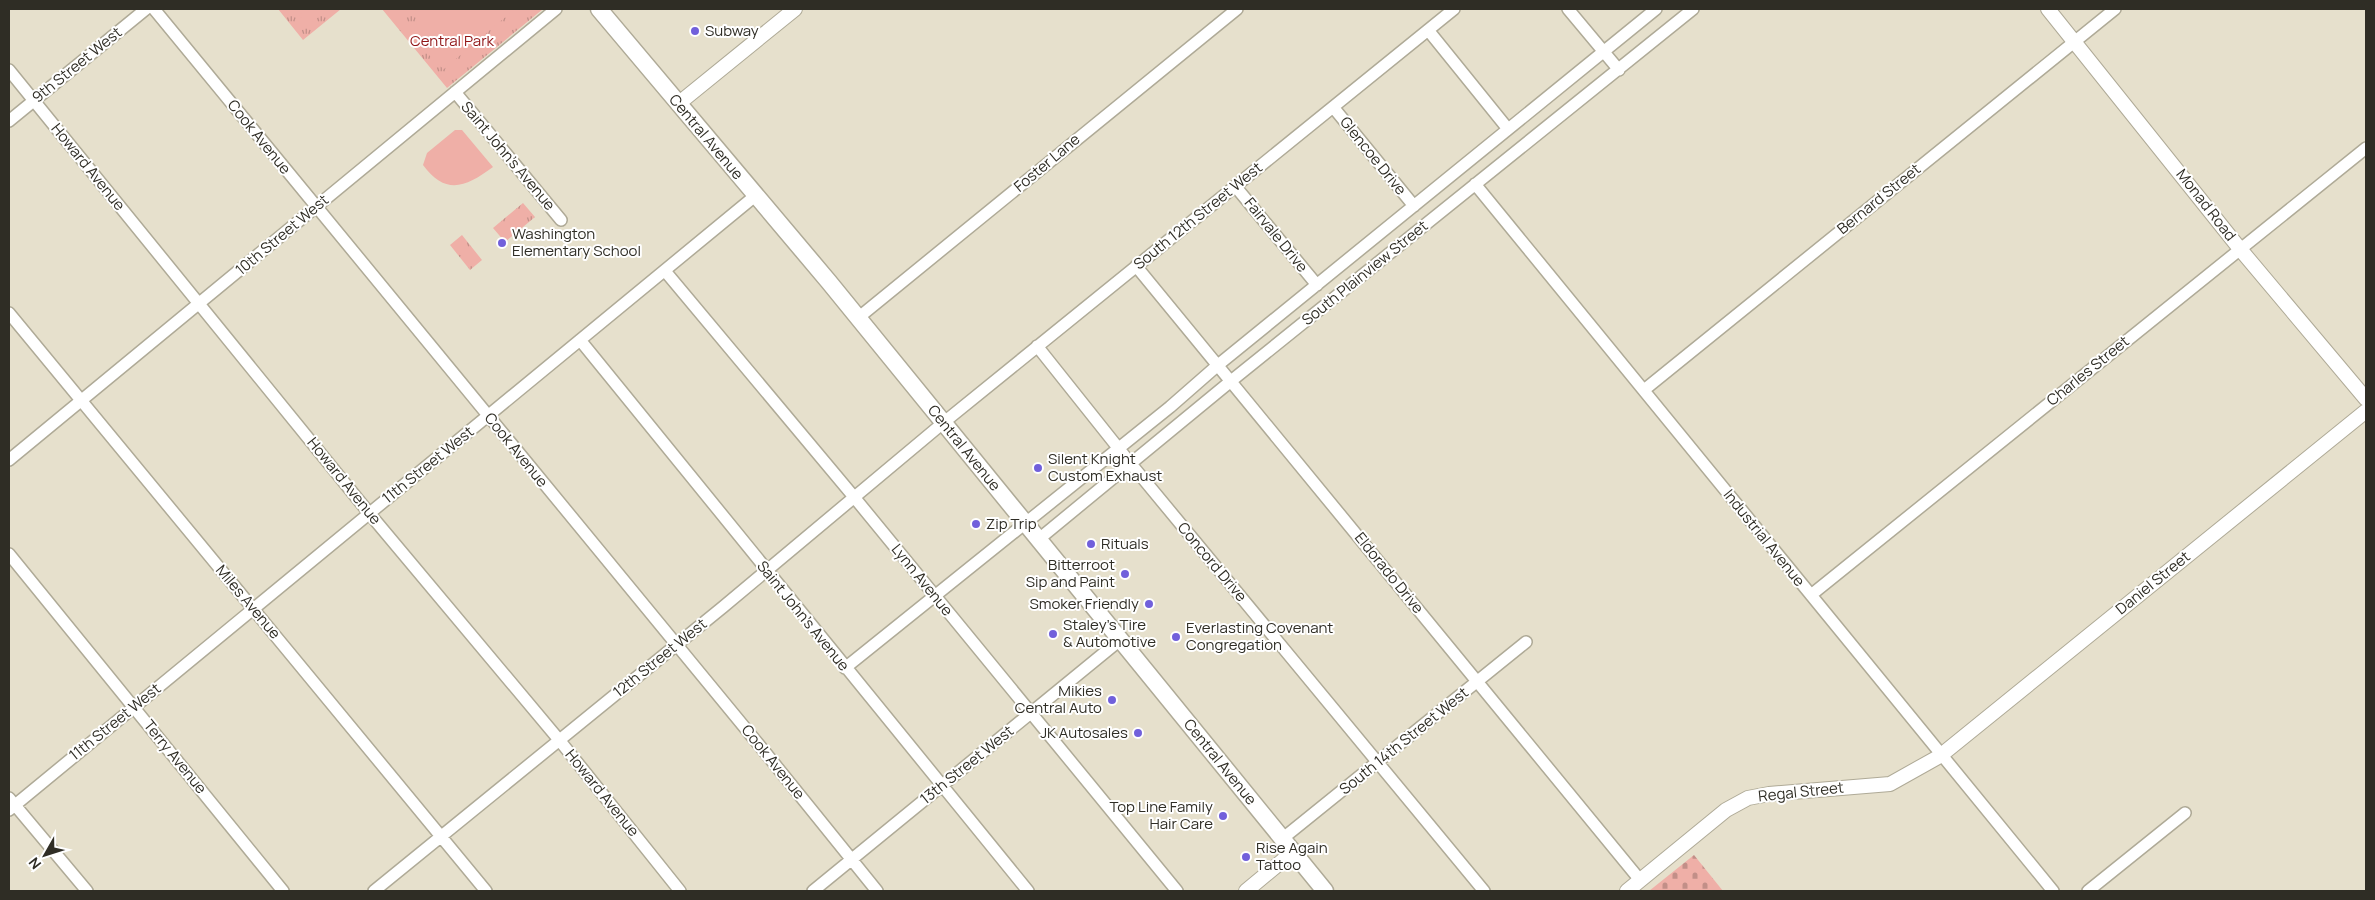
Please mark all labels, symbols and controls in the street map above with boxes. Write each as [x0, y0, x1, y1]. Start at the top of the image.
place label: Subway [705, 20, 759, 41]
street label: 9th Street West [27, 22, 126, 107]
marker: Subway [689, 25, 701, 37]
park label: Central Park [410, 30, 495, 51]
street label: Central Avenue [664, 90, 748, 184]
street label: Cook Avenue [223, 95, 296, 179]
street label: Saint John's Avenue [456, 97, 560, 215]
street label: Glencoe Drive [1335, 112, 1412, 199]
street label: Howard Avenue [47, 119, 130, 215]
street label: Foster Lane [1009, 129, 1084, 197]
street label: South 12th Street West [1129, 157, 1267, 274]
street label: Bernard Street [1833, 158, 1925, 239]
street label: Monad Road [2172, 164, 2241, 245]
street label: 10th Street West [231, 189, 333, 280]
street label: Fairvale Drive [1240, 193, 1313, 277]
street label: South Plainview Street [1297, 215, 1432, 330]
place label: Washington Elementary School [512, 223, 641, 261]
marker: Washington Elementary School [496, 237, 508, 249]
street label: Charles Street [2042, 331, 2133, 410]
street label: Central Avenue [923, 400, 1006, 495]
street label: Cook Avenue [480, 408, 553, 492]
street label: 11th Street West [377, 421, 478, 508]
street label: Howard Avenue [303, 433, 386, 529]
place label: Silent Knight Custom Exhaust [1048, 448, 1162, 486]
marker: Silent Knight Custom Exhaust [1032, 462, 1044, 474]
street label: Industrial Avenue [1719, 485, 1810, 591]
place label: Zip Trip [986, 513, 1037, 534]
marker: Zip Trip [970, 518, 982, 530]
street label: Concord Drive [1173, 518, 1252, 606]
street label: Eldorado Drive [1350, 528, 1429, 618]
place label: Rituals [1101, 533, 1149, 554]
marker: Rituals [1085, 538, 1097, 550]
street label: Lynn Avenue [887, 539, 958, 620]
street label: Daniel Street [2111, 546, 2194, 619]
place label: Bitterroot Sip and Paint [1026, 554, 1115, 592]
street label: Saint John's Avenue [752, 556, 855, 675]
street label: Miles Avenue [211, 560, 286, 643]
marker: Bitterroot Sip and Paint [1119, 568, 1131, 580]
place label: Smoker Friendly [1030, 593, 1139, 614]
marker: Smoker Friendly [1143, 598, 1155, 610]
street label: 12th Street West [608, 613, 711, 702]
place label: Staley's Tire & Automotive [1063, 614, 1156, 652]
place label: Everlasting Covenant Congregation [1186, 617, 1333, 655]
marker: Staley's Tire & Automotive [1047, 628, 1059, 640]
marker: Everlasting Covenant Congregation [1170, 631, 1182, 643]
street label: 11th Street West [64, 678, 165, 765]
place label: Mikies Central Auto [1015, 680, 1102, 718]
street label: South 14th Street West [1335, 682, 1473, 799]
marker: Mikies Central Auto [1106, 694, 1118, 706]
street label: Central Avenue [1179, 714, 1262, 809]
street label: Terry Avenue [139, 715, 212, 798]
street label: Cook Avenue [737, 720, 810, 804]
street label: 13th Street West [915, 720, 1018, 809]
place label: JK Autosales [1040, 722, 1128, 743]
marker: JK Autosales [1132, 727, 1144, 739]
street label: Howard Avenue [561, 745, 644, 841]
street label: Regal Street [1757, 777, 1845, 806]
place label: Top Line Family Hair Care [1109, 796, 1213, 834]
marker: Top Line Family Hair Care [1217, 810, 1229, 822]
north arrow [20, 830, 70, 880]
place label: Rise Again Tattoo [1256, 837, 1328, 875]
marker: Rise Again Tattoo [1240, 851, 1252, 863]
text: N [24, 854, 45, 873]

